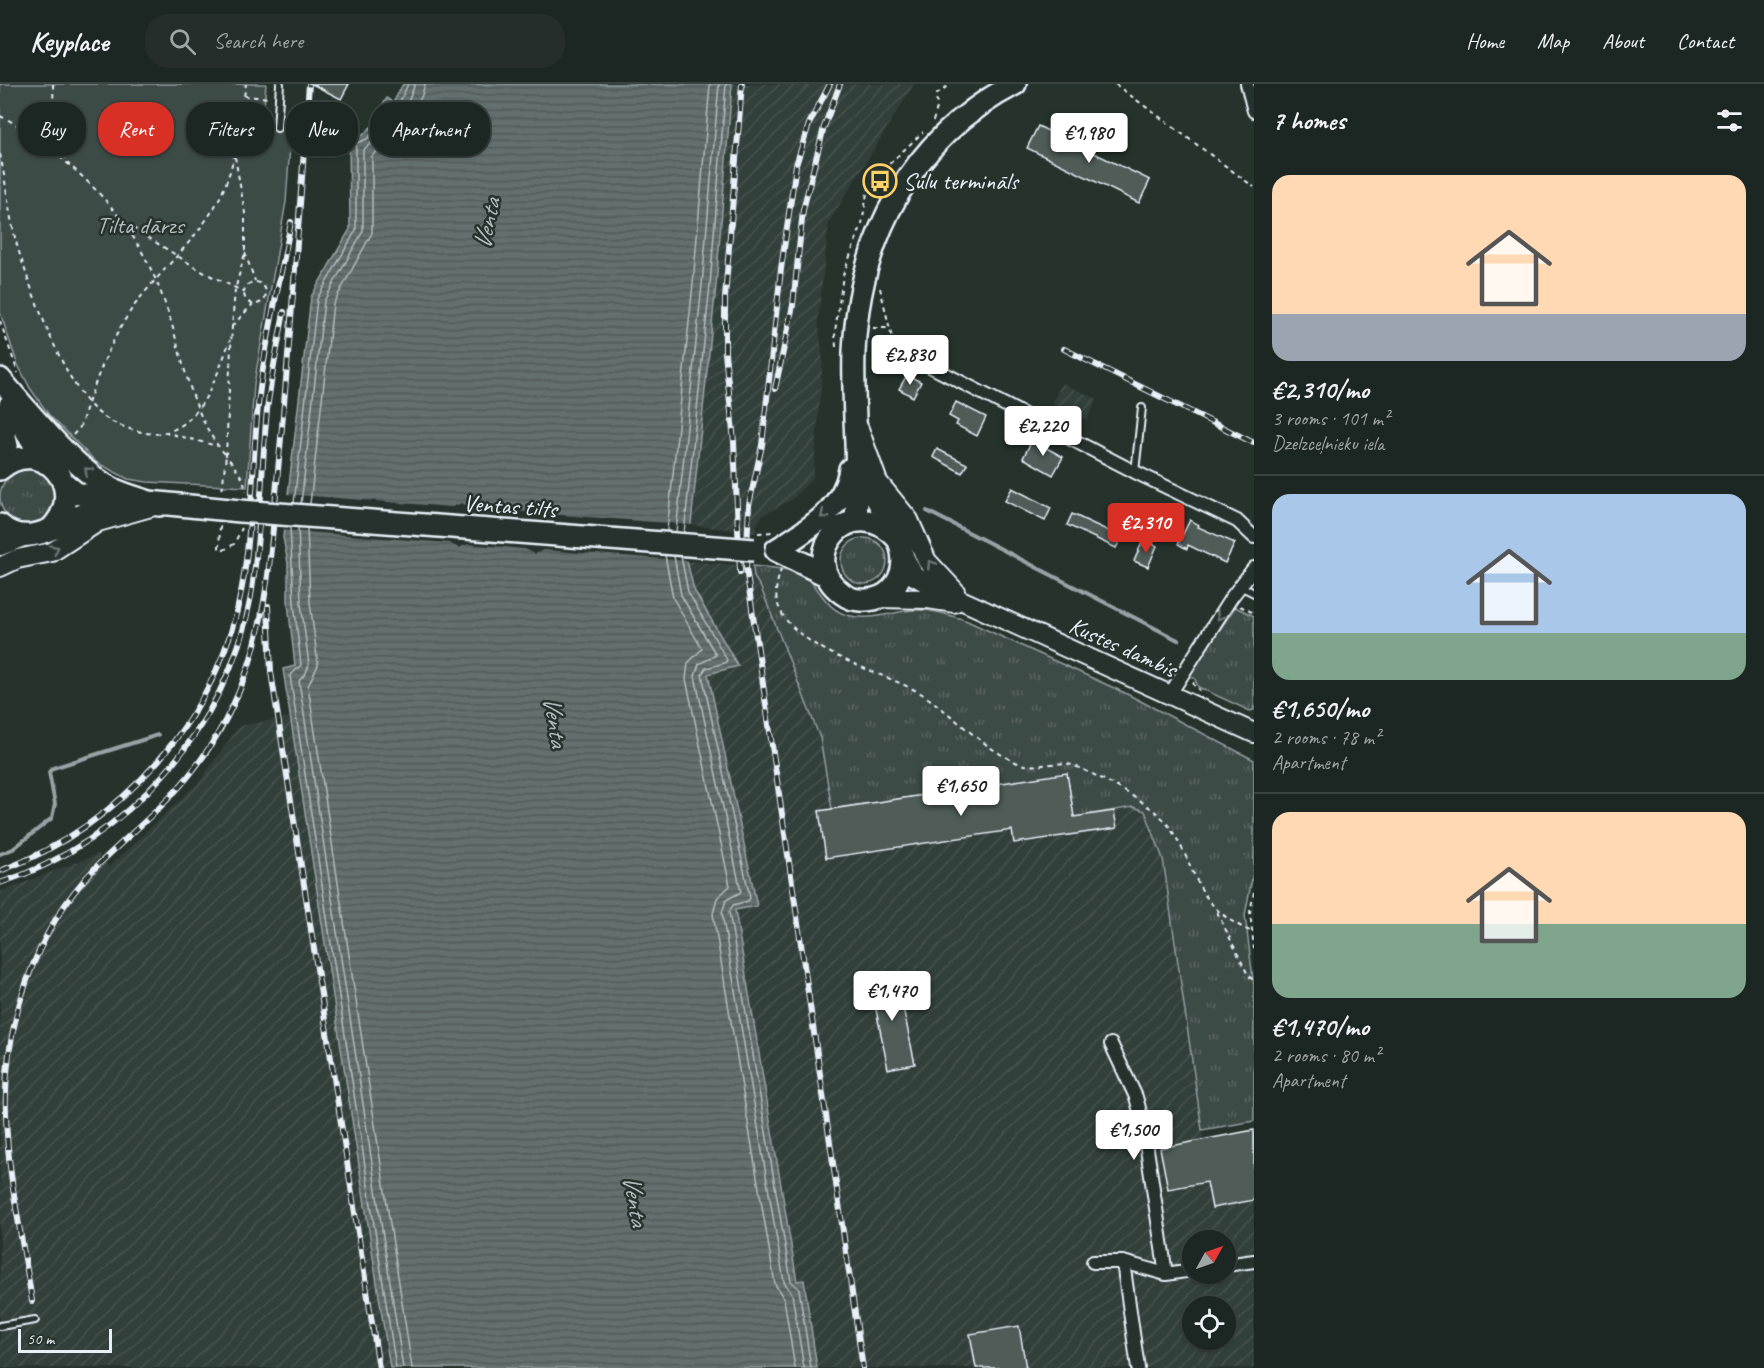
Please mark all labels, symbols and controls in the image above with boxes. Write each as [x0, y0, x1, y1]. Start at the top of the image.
search box [145, 14, 565, 68]
text: Keyplace [30, 24, 109, 59]
icon: search [166, 25, 199, 58]
text: Search here [214, 27, 303, 55]
text: Home [1466, 28, 1504, 54]
text: Map [1537, 28, 1569, 54]
text: About [1602, 28, 1644, 54]
text: Contact [1677, 28, 1734, 54]
chip: Buy [18, 102, 86, 156]
chip: Rent [98, 102, 174, 156]
chip: Filters [186, 102, 274, 156]
chip: New [286, 102, 358, 156]
chip: Apartment [370, 102, 490, 156]
text: 7 homes [1272, 104, 1345, 137]
icon: filters [1713, 104, 1746, 137]
pin: €1,980 [1040, 113, 1138, 164]
text: €1,980 [1065, 120, 1113, 145]
bus stop icon: Sulu termināls [862, 163, 898, 199]
place label: Sulu termināls [903, 166, 1020, 196]
water label: Venta [465, 193, 508, 253]
park label: Tilta dārzs [96, 210, 185, 240]
icon: home [1455, 214, 1563, 322]
pin: €2,830 [861, 335, 959, 386]
text: €2,830 [886, 342, 934, 367]
text: €2,310/mo [1272, 373, 1369, 406]
pin: €2,220 [994, 406, 1092, 457]
text: 3 rooms · 101 m² [1272, 406, 1389, 431]
text: €2,220 [1019, 413, 1067, 438]
text: Dzelzceļnieku iela [1272, 431, 1384, 456]
one-way arrow [84, 468, 95, 479]
street label: Ventas tilts [462, 488, 561, 524]
pin: €2,310 [1097, 503, 1195, 554]
one-way arrow [820, 508, 831, 519]
text: €2,310 [1122, 510, 1170, 535]
icon: home [1455, 533, 1563, 641]
one-way arrow [49, 545, 59, 556]
one-way arrow [927, 560, 938, 571]
one-way arrow [1216, 609, 1227, 620]
street label: Kustes dambis [1065, 610, 1184, 685]
text: €1,650/mo [1272, 692, 1369, 725]
water label: Venta [535, 693, 576, 751]
text: 2 rooms · 78 m² [1272, 725, 1380, 750]
text: Apartment [1272, 750, 1345, 775]
pin: €1,650 [912, 766, 1010, 817]
text: €1,650 [936, 773, 986, 798]
icon: home [1455, 851, 1563, 959]
pin: €1,470 [843, 971, 941, 1022]
text: €1,470 [868, 978, 916, 1003]
text: €1,470/mo [1272, 1010, 1369, 1043]
text: 2 rooms · 80 m² [1272, 1043, 1380, 1068]
text: Apartment [1272, 1068, 1345, 1093]
pin: €1,500 [1085, 1110, 1183, 1161]
text: €1,500 [1110, 1117, 1158, 1142]
water label: Venta [615, 1172, 657, 1231]
north arrow [1182, 1230, 1236, 1284]
map controls [1182, 1230, 1236, 1350]
button: locate [1182, 1296, 1236, 1350]
scale bar [18, 1326, 112, 1354]
text: 50 m [27, 1329, 54, 1349]

